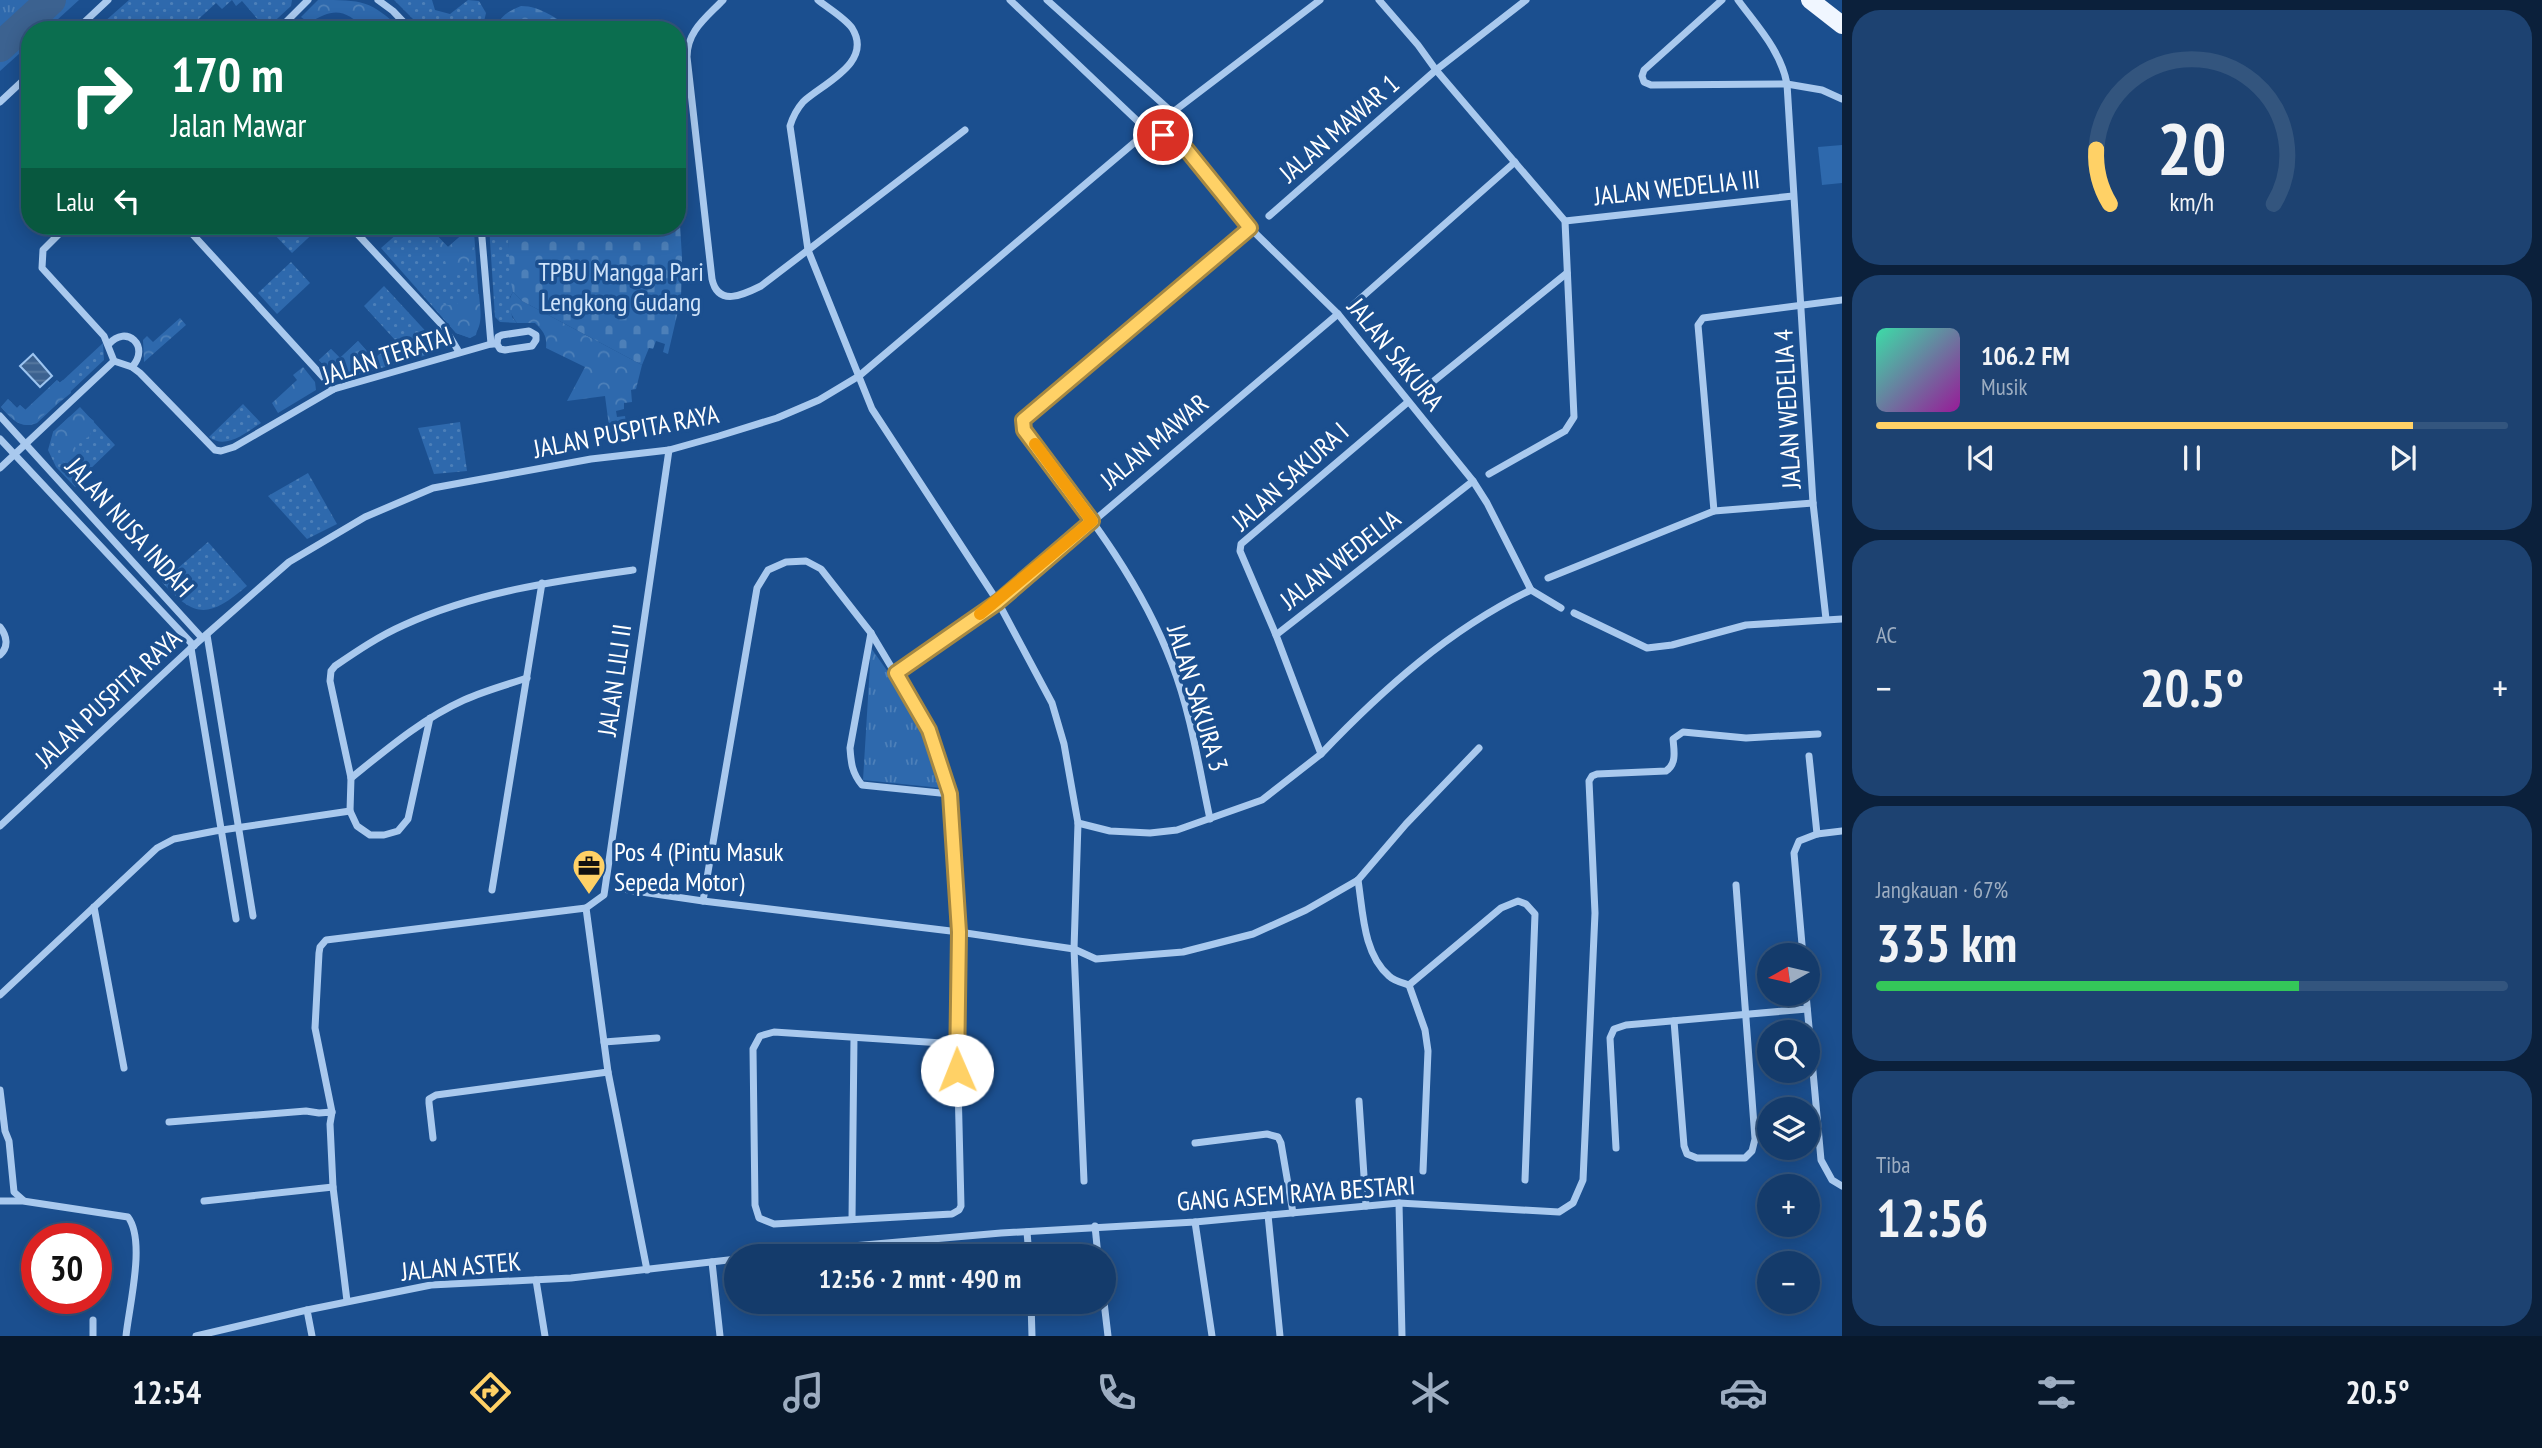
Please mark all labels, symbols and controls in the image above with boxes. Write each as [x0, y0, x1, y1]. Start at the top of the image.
text: 170 m [171, 42, 284, 106]
icon: right [56, 49, 147, 140]
street label: JALAN MAWAR 1 [1271, 67, 1406, 190]
text: 20 [2157, 100, 2227, 194]
text: Jalan Mawar [171, 104, 306, 146]
pin [1133, 105, 1193, 165]
icon: arrive [1144, 116, 1182, 154]
street label: JALAN WEDELIA III [1592, 162, 1761, 212]
icon: left [108, 182, 146, 220]
text: Lalu [56, 185, 94, 218]
text: km/h [2170, 185, 2214, 217]
park label: TPBU Mangga Pari Lengkong Gudang [538, 255, 704, 318]
street label: JALAN SAKURA [1340, 290, 1452, 417]
street label: JALAN TERATAI [317, 318, 456, 392]
street label: JALAN WEDELIA 4 [1766, 328, 1808, 491]
text: 106.2 FM [1981, 339, 2070, 372]
text: Musik [1981, 372, 2027, 401]
street label: JALAN MAWAR [1092, 386, 1215, 496]
street label: JALAN PUSPITA RAYA [530, 397, 722, 465]
street label: JALAN SAKURA I [1224, 415, 1355, 538]
icon: previous [1962, 439, 2000, 477]
icon: pause [2173, 439, 2211, 477]
icon: next [2384, 439, 2422, 477]
street label: JALAN NUSA INDAH [58, 450, 201, 604]
street label: JALAN WEDELIA [1273, 501, 1407, 617]
street label: JALAN SAKURA 3 [1160, 620, 1236, 775]
text: AC [1876, 620, 1897, 649]
street label: JALAN PUSPITA RAYA [27, 621, 188, 775]
street label: JALAN LILI II [590, 622, 638, 739]
text: 20.5° [2140, 654, 2244, 721]
text: − [1876, 663, 1892, 712]
text: + [2492, 663, 2508, 712]
place label: Pos 4 (Pintu Masuk Sepeda Motor) [614, 835, 784, 898]
office icon: Pos 4 (Pintu Masuk Sepeda Motor) [570, 847, 608, 896]
text: Jangkauan · 67% [1876, 875, 2008, 904]
text: 335 km [1876, 909, 2017, 976]
north arrow [1757, 943, 1820, 1006]
map controls [1757, 943, 1820, 1314]
button: search [1757, 1020, 1820, 1083]
position arrow [920, 1033, 994, 1107]
button: layers [1757, 1097, 1820, 1160]
text: Tiba [1876, 1150, 1910, 1179]
street label: GANG ASEM RAYA BESTARI [1176, 1168, 1416, 1218]
button: + [1757, 1174, 1820, 1237]
text: 12:56 [1876, 1184, 1988, 1251]
speed limit sign: 30 [21, 1223, 112, 1314]
street label: JALAN ASTEK [399, 1244, 522, 1288]
button: − [1757, 1251, 1820, 1314]
text: 12:56 · 2 mnt · 490 m [819, 1262, 1021, 1295]
icon: directions [466, 1368, 515, 1417]
icon: music [779, 1368, 828, 1417]
icon: phone [1092, 1368, 1141, 1417]
icon: climate [1406, 1368, 1455, 1417]
icon: car [1719, 1368, 1768, 1417]
icon: filters [2032, 1368, 2081, 1417]
text: 12:54 [132, 1371, 201, 1413]
text: 20.5° [2345, 1371, 2410, 1413]

